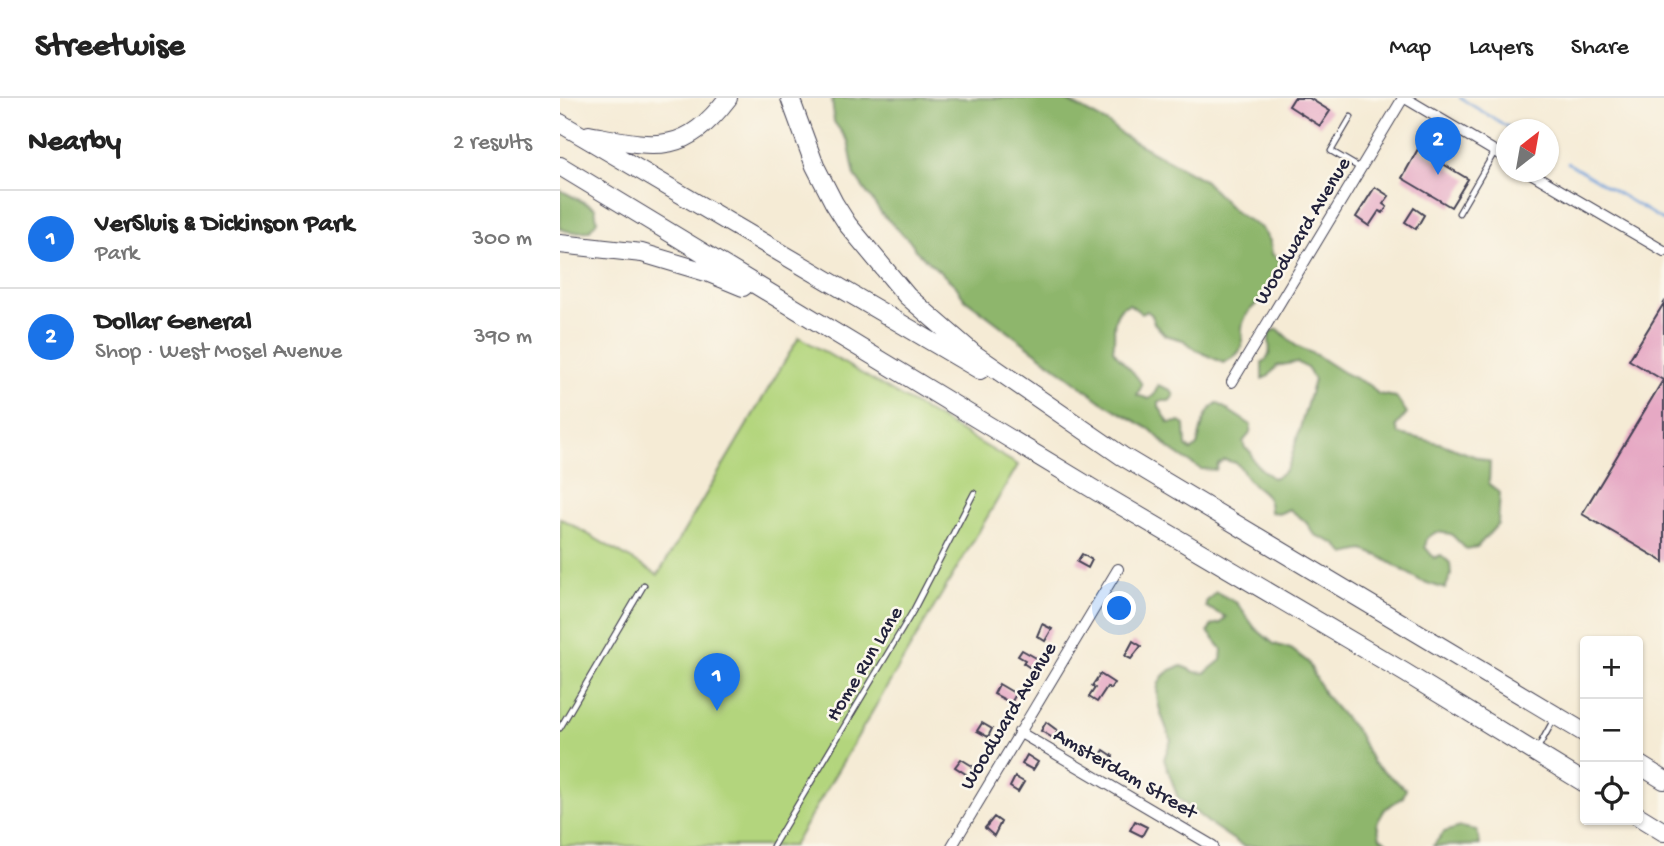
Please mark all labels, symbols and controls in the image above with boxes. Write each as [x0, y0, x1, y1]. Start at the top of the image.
text: Streetwise [35, 29, 185, 67]
text: Map [1389, 34, 1431, 63]
text: Layers [1469, 34, 1533, 63]
text: Share [1571, 34, 1629, 63]
pin: 2 [1415, 117, 1461, 175]
north arrow [1496, 119, 1559, 182]
text: Nearby [28, 126, 121, 161]
text: 2 results [453, 130, 532, 157]
street label: Woodward Avenue [1250, 152, 1359, 310]
text: VerSluis & Dickinson Park [95, 210, 354, 241]
text: 1 [46, 226, 56, 253]
text: 300 m [472, 226, 532, 253]
text: Park [95, 241, 139, 268]
text: Dollar General [95, 308, 252, 339]
text: 2 [45, 324, 57, 351]
text: 390 m [474, 324, 532, 351]
text: Shop · West Mosel Avenue [95, 339, 342, 366]
your location [1102, 591, 1136, 625]
street label: Home Run Lane [822, 602, 911, 727]
map controls [1580, 636, 1643, 825]
button: + [1580, 636, 1643, 699]
street label: Woodward Avenue [956, 637, 1065, 795]
pin: 1 [694, 653, 740, 711]
button: − [1580, 699, 1643, 762]
street label: Amsterdam Street [1048, 724, 1203, 827]
button: locate [1580, 762, 1643, 825]

